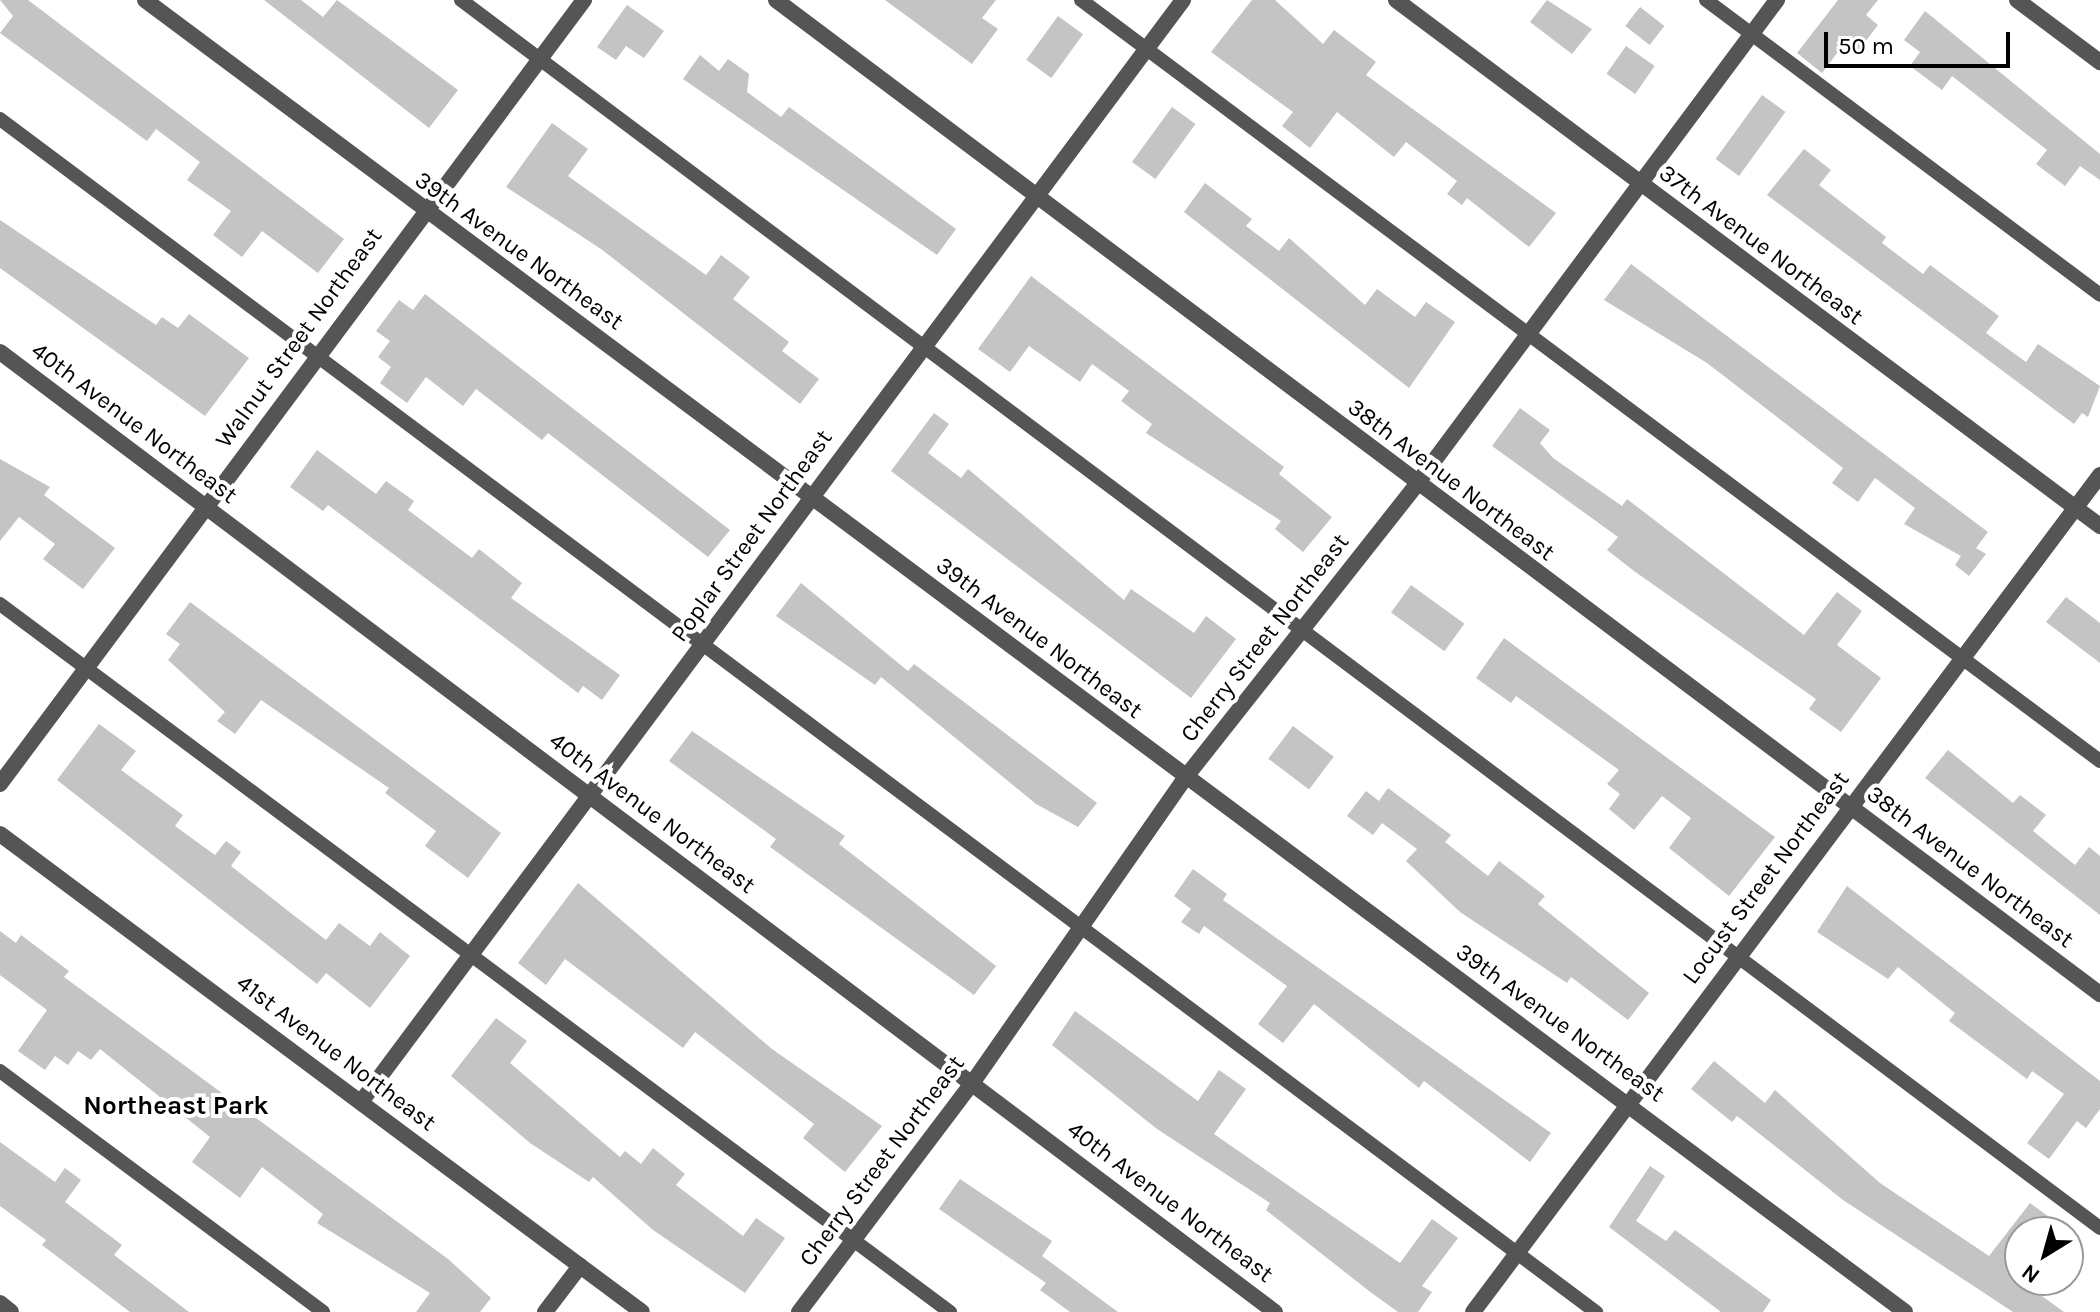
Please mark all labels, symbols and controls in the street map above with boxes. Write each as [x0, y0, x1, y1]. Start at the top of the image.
scale bar [1828, 16, 2014, 66]
text: 50 m [1838, 32, 1894, 60]
street label: 37th Avenue Northeast [1653, 159, 1869, 331]
street label: 39th Avenue Northeast [409, 166, 629, 336]
street label: Walnut Street Northeast [210, 222, 388, 454]
street label: 40th Avenue Northeast [25, 336, 243, 510]
street label: 38th Avenue Northeast [1342, 393, 1560, 567]
street label: Poplar Street Northeast [665, 424, 839, 648]
street label: Cherry Street Northeast [1175, 528, 1355, 748]
street label: 39th Avenue Northeast [930, 551, 1148, 725]
street label: 40th Avenue Northeast [543, 726, 761, 900]
street label: Locust Street Northeast [1677, 766, 1855, 990]
street label: 38th Avenue Northeast [1861, 780, 2079, 954]
street label: 39th Avenue Northeast [1450, 938, 1670, 1108]
street label: 41st Avenue Northeast [231, 969, 441, 1137]
street label: Cherry Street Northeast [793, 1050, 971, 1272]
district label: Northeast Park [83, 1090, 269, 1122]
street label: 40th Avenue Northeast [1061, 1115, 1279, 1289]
north arrow [2004, 1216, 2084, 1296]
text: N [2017, 1258, 2045, 1289]

